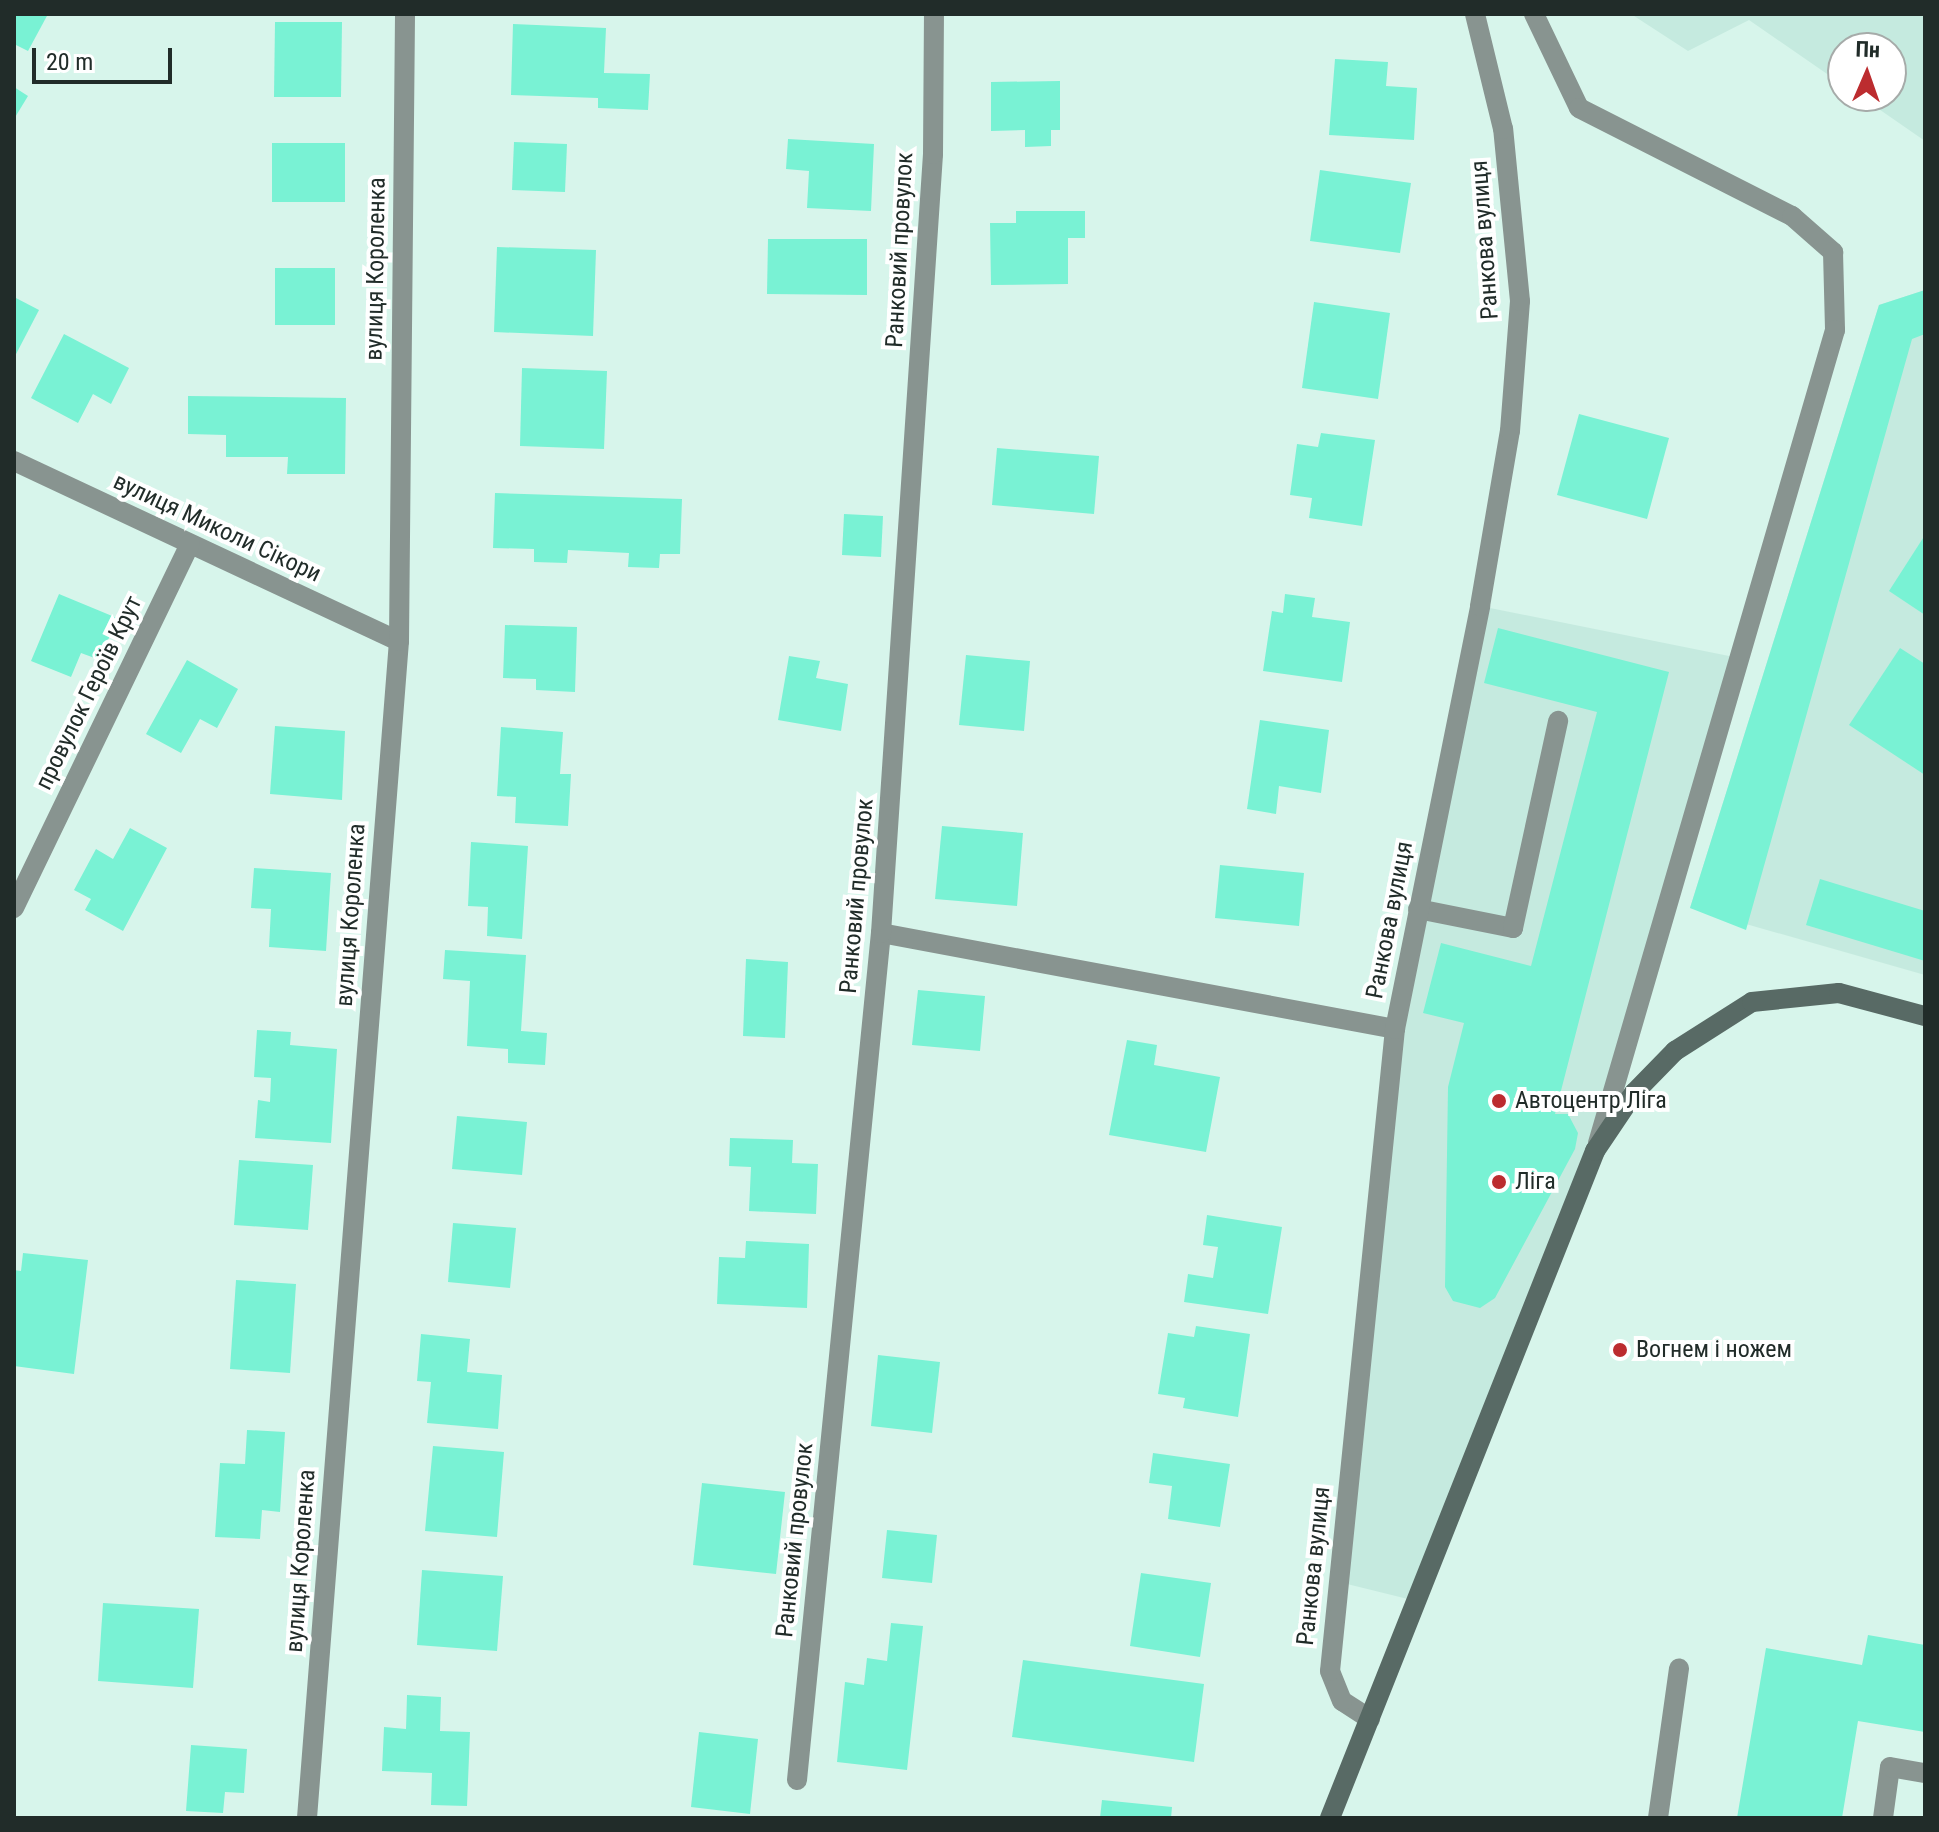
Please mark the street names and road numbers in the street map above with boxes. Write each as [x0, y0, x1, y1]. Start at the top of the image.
street label: Ранковий провулок [881, 152, 919, 348]
street label: Ранкова вулиця [1465, 159, 1505, 321]
street label: вулиця Короленка [360, 177, 392, 361]
street label: вулиця Миколи Сікори [109, 467, 325, 589]
street label: провулок Героїв Крут [30, 591, 148, 795]
street label: Ранковий провулок [834, 797, 880, 995]
street label: вулиця Короленка [330, 823, 372, 1007]
street label: Ранкова вулиця [1361, 839, 1419, 1001]
street label: Ранковий провулок [770, 1441, 820, 1639]
street label: вулиця Короленка [280, 1469, 322, 1653]
street label: Ранкова вулиця [1291, 1485, 1337, 1647]

